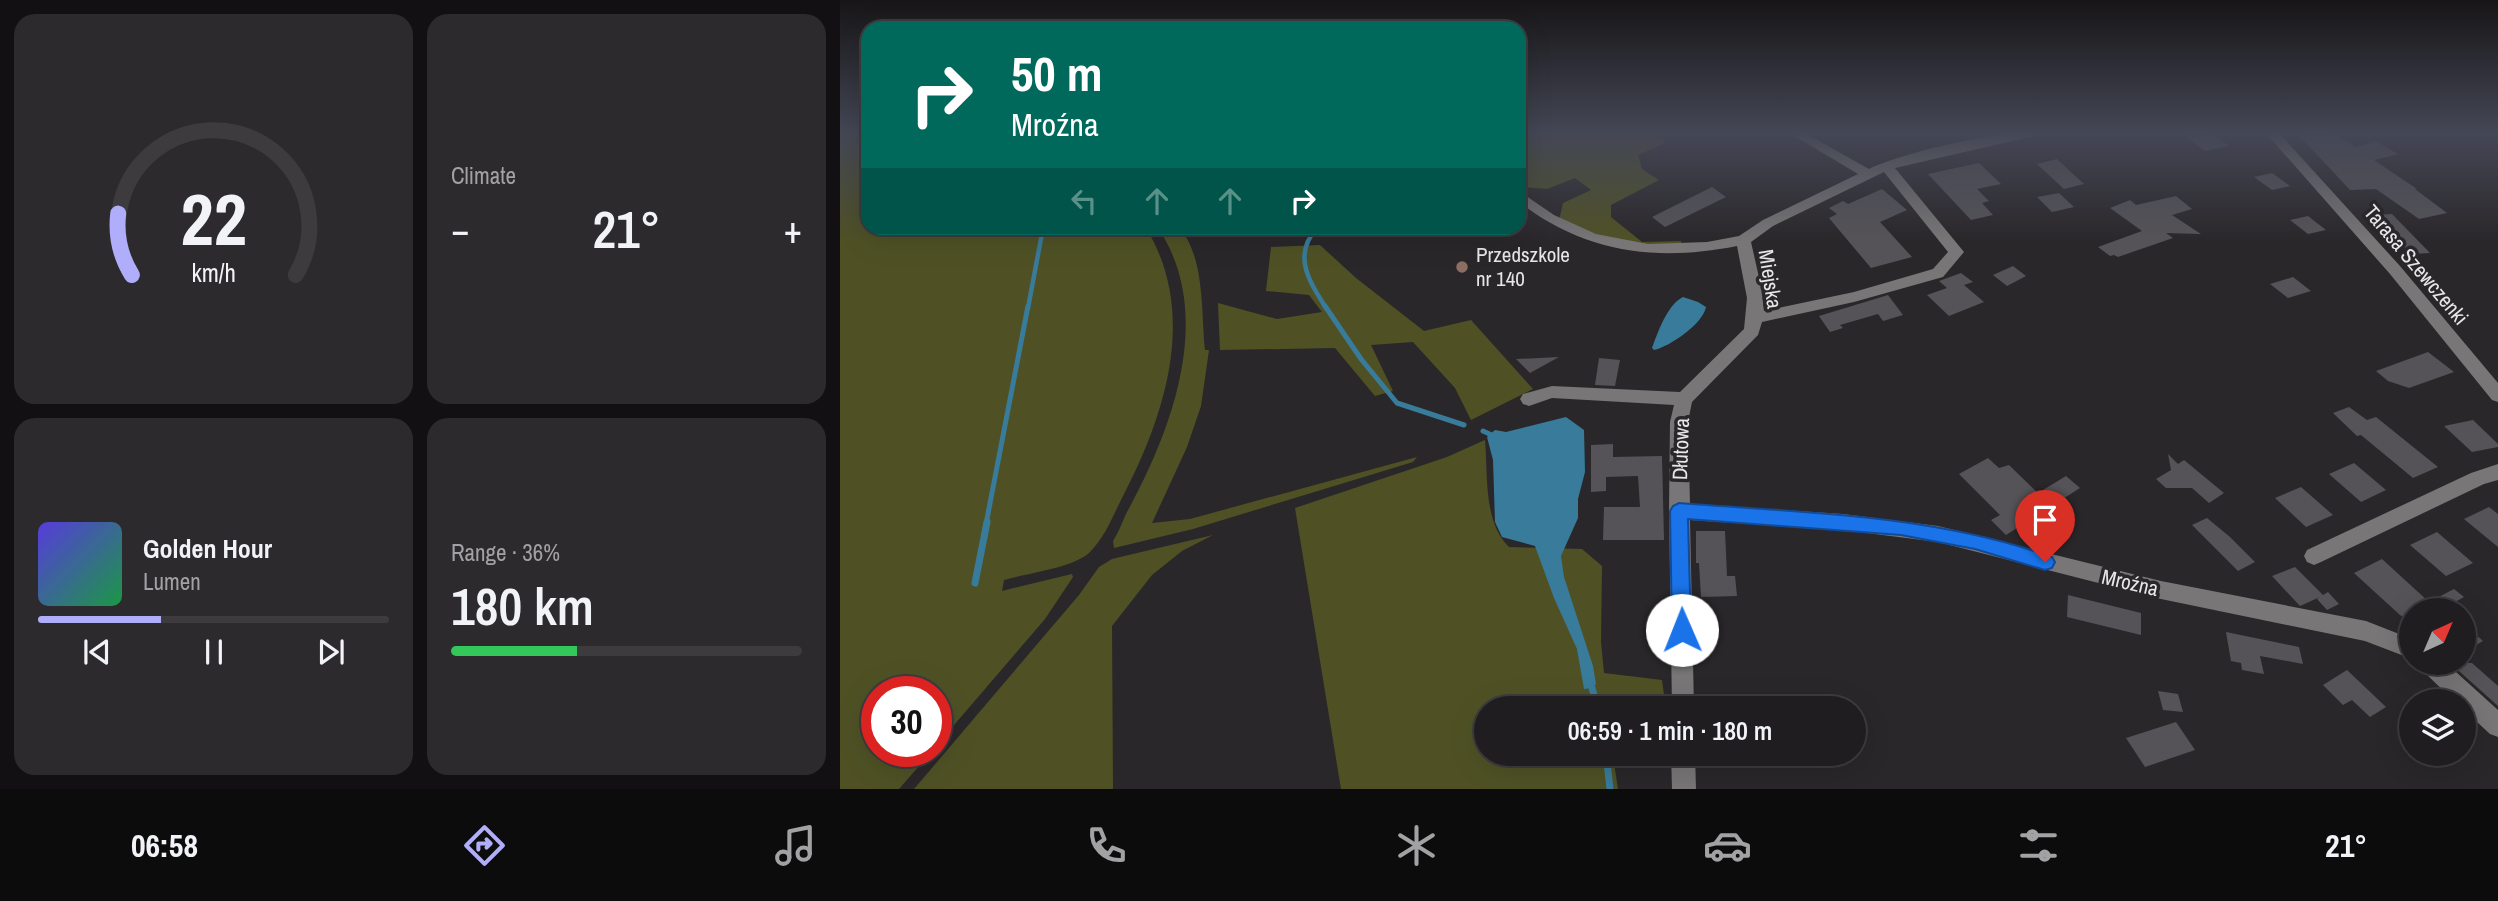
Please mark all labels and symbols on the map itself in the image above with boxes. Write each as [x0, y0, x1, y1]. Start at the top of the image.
street label: Tarasa Szewczenki [2357, 198, 2475, 331]
place label: Przedszkole nr 140 [1476, 240, 1570, 293]
street label: Miejska [1752, 247, 1790, 311]
marker: Przedszkole nr 140 [1454, 259, 1470, 275]
street label: Dłutowa [1665, 417, 1696, 481]
pin [2015, 490, 2075, 562]
street label: Mroźna [2099, 562, 2162, 603]
position arrow [1645, 593, 1719, 667]
north arrow [2399, 598, 2476, 676]
speed limit sign: 30 [861, 676, 952, 767]

